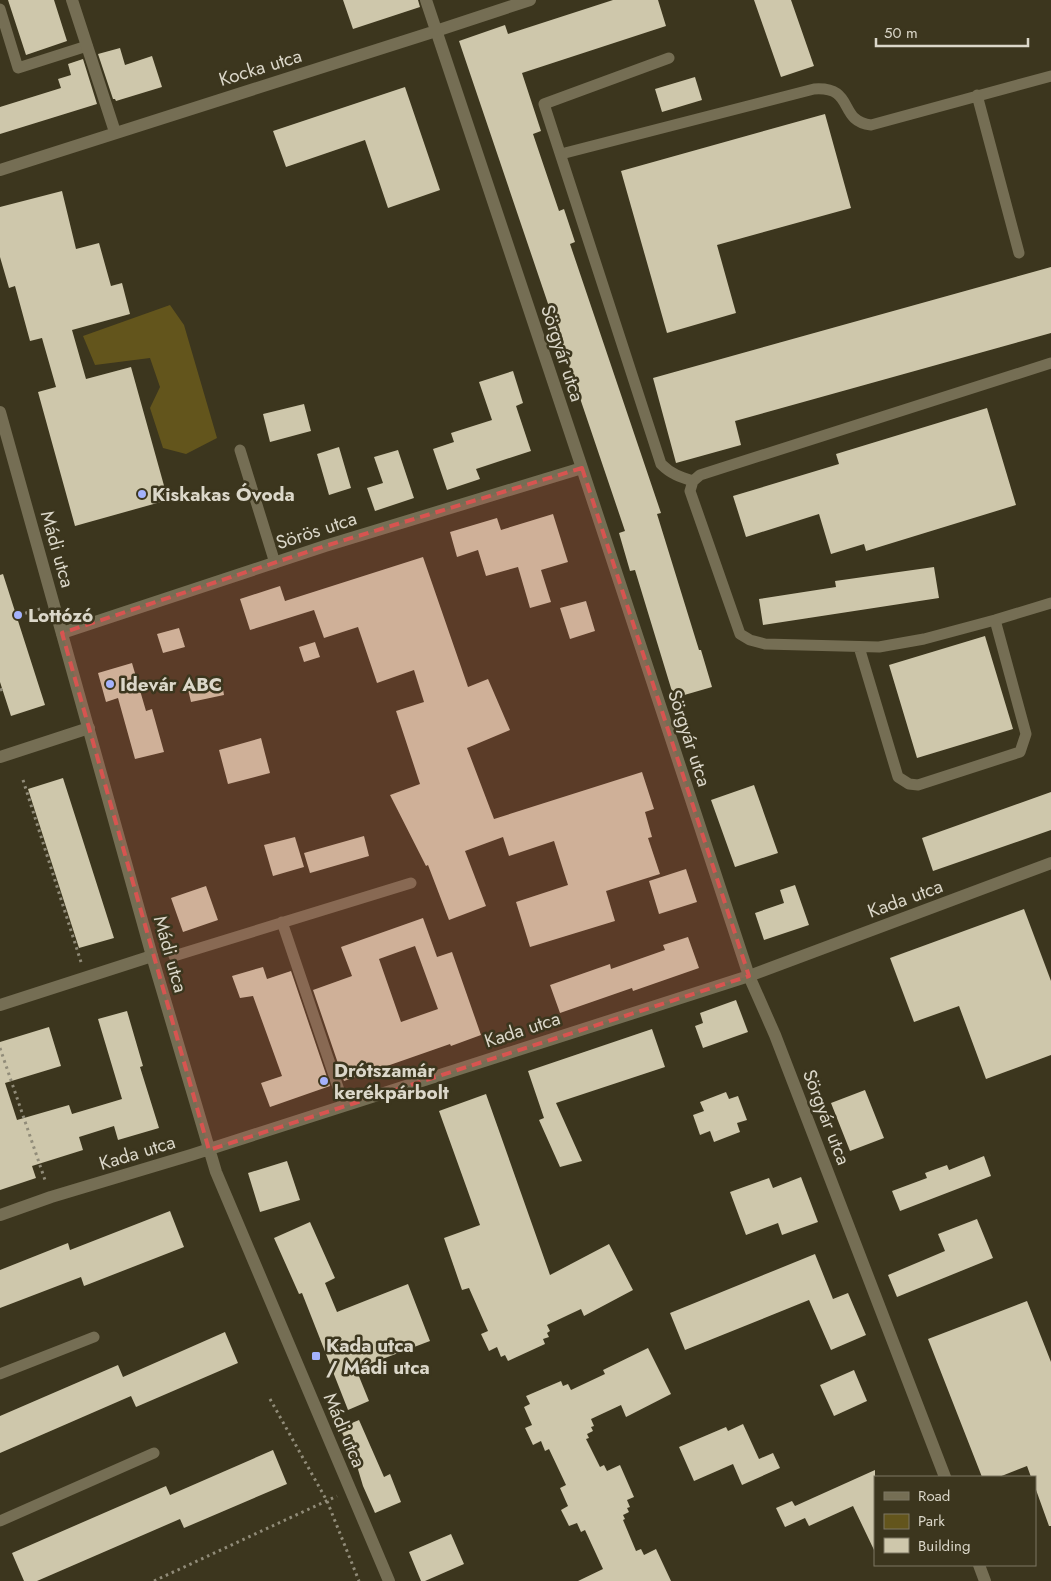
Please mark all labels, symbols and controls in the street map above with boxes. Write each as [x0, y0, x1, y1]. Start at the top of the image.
scale bar [876, 15, 1028, 47]
text: 50 m [884, 22, 918, 44]
street label: Kocka utca [215, 42, 305, 93]
street label: Sörgyár utca [534, 301, 591, 405]
place label: Kiskakas Óvoda [152, 481, 295, 508]
marker: Kiskakas Óvoda [136, 488, 148, 500]
street label: Sörös utca [272, 505, 360, 556]
street label: Mádi utca [34, 508, 81, 591]
place label: Lottózó [28, 602, 93, 629]
marker: Lottózó [12, 609, 24, 621]
place label: Idevár ABC [120, 671, 222, 698]
marker: Idevár ABC [104, 678, 116, 690]
street label: Sörgyár utca [661, 686, 718, 790]
street label: Kada utca [864, 872, 947, 925]
street label: Mádi utca [147, 913, 194, 996]
street label: Kada utca [481, 1005, 564, 1054]
place label: Drótszamár kerékpárbolt [334, 1057, 449, 1106]
street label: Sörgyár utca [796, 1065, 857, 1169]
marker: Drótszamár kerékpárbolt [318, 1075, 330, 1087]
street label: Kada utca [96, 1128, 179, 1177]
place label: Kada utca / Mádi utca [326, 1332, 430, 1381]
marker: Kada utca / Mádi utca [310, 1350, 322, 1362]
street label: Mádi utca [317, 1389, 372, 1472]
legend [874, 1476, 1036, 1566]
text: Road [918, 1485, 950, 1507]
text: Park [918, 1510, 945, 1532]
text: Building [918, 1535, 970, 1557]

